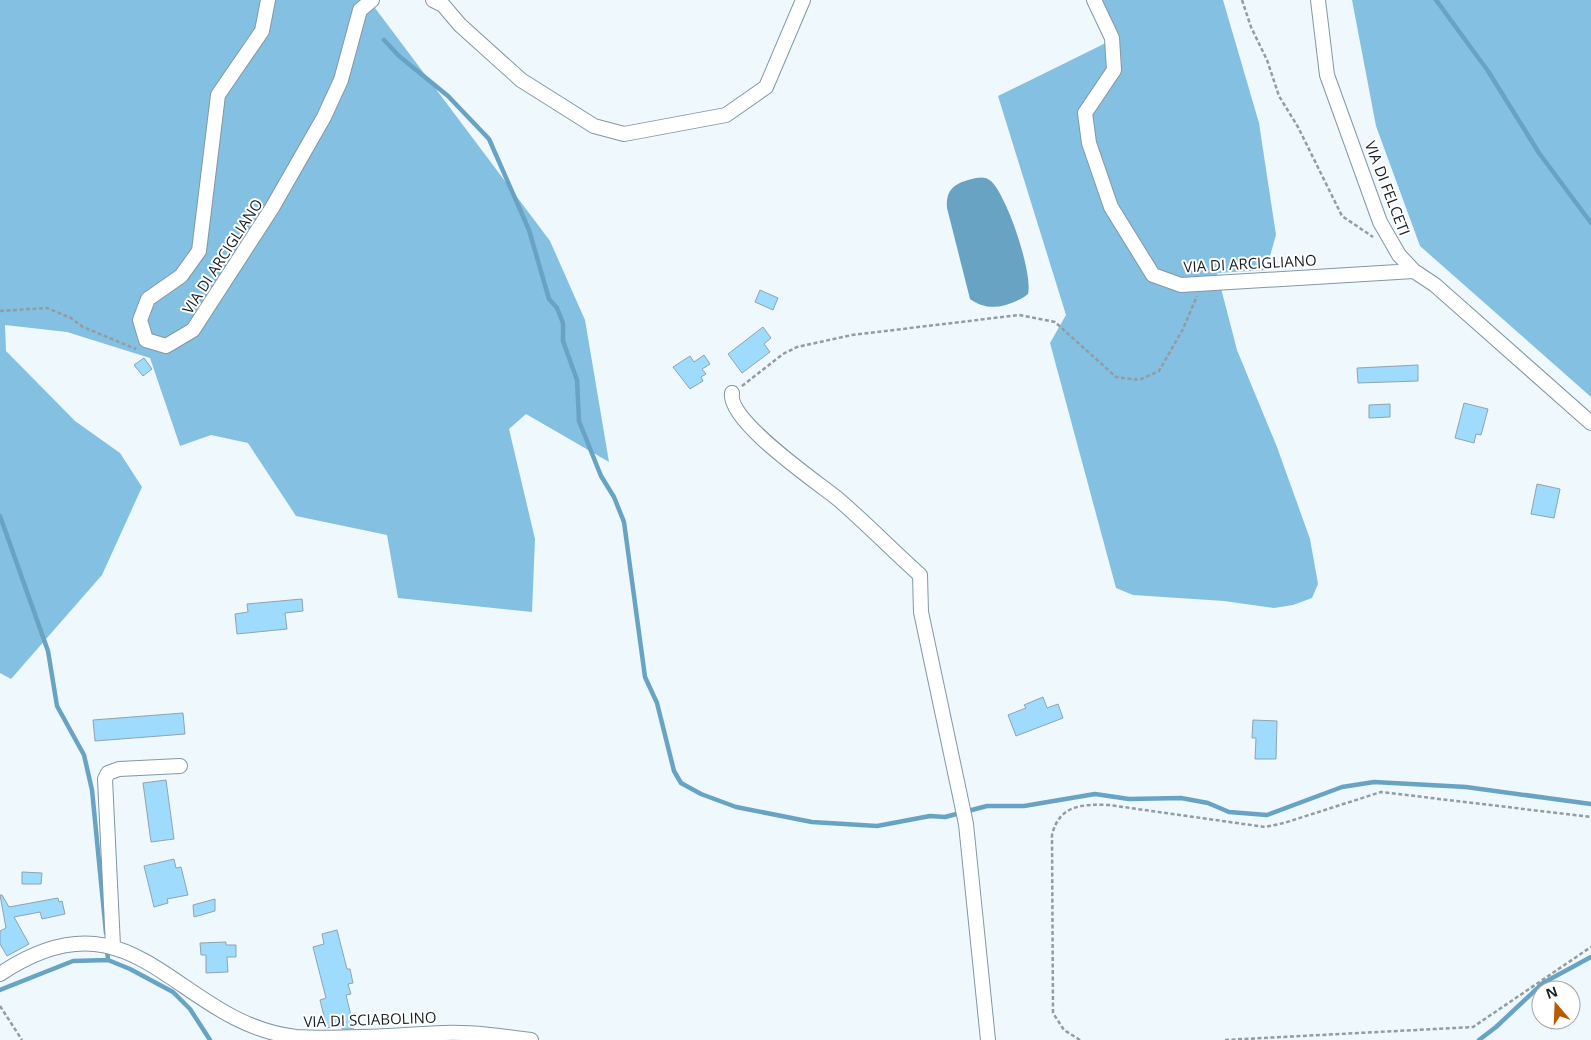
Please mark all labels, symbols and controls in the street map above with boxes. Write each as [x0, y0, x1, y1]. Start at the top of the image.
street label: VIA DI FELCETI [1361, 138, 1415, 238]
street label: VIA DI ARCIGLIANO [177, 195, 267, 317]
street label: VIA DI ARCIGLIANO [1183, 250, 1317, 276]
north arrow [1531, 980, 1581, 1030]
text: N [1543, 981, 1560, 1003]
street label: VIA DI SCIABOLINO [303, 1007, 437, 1031]

